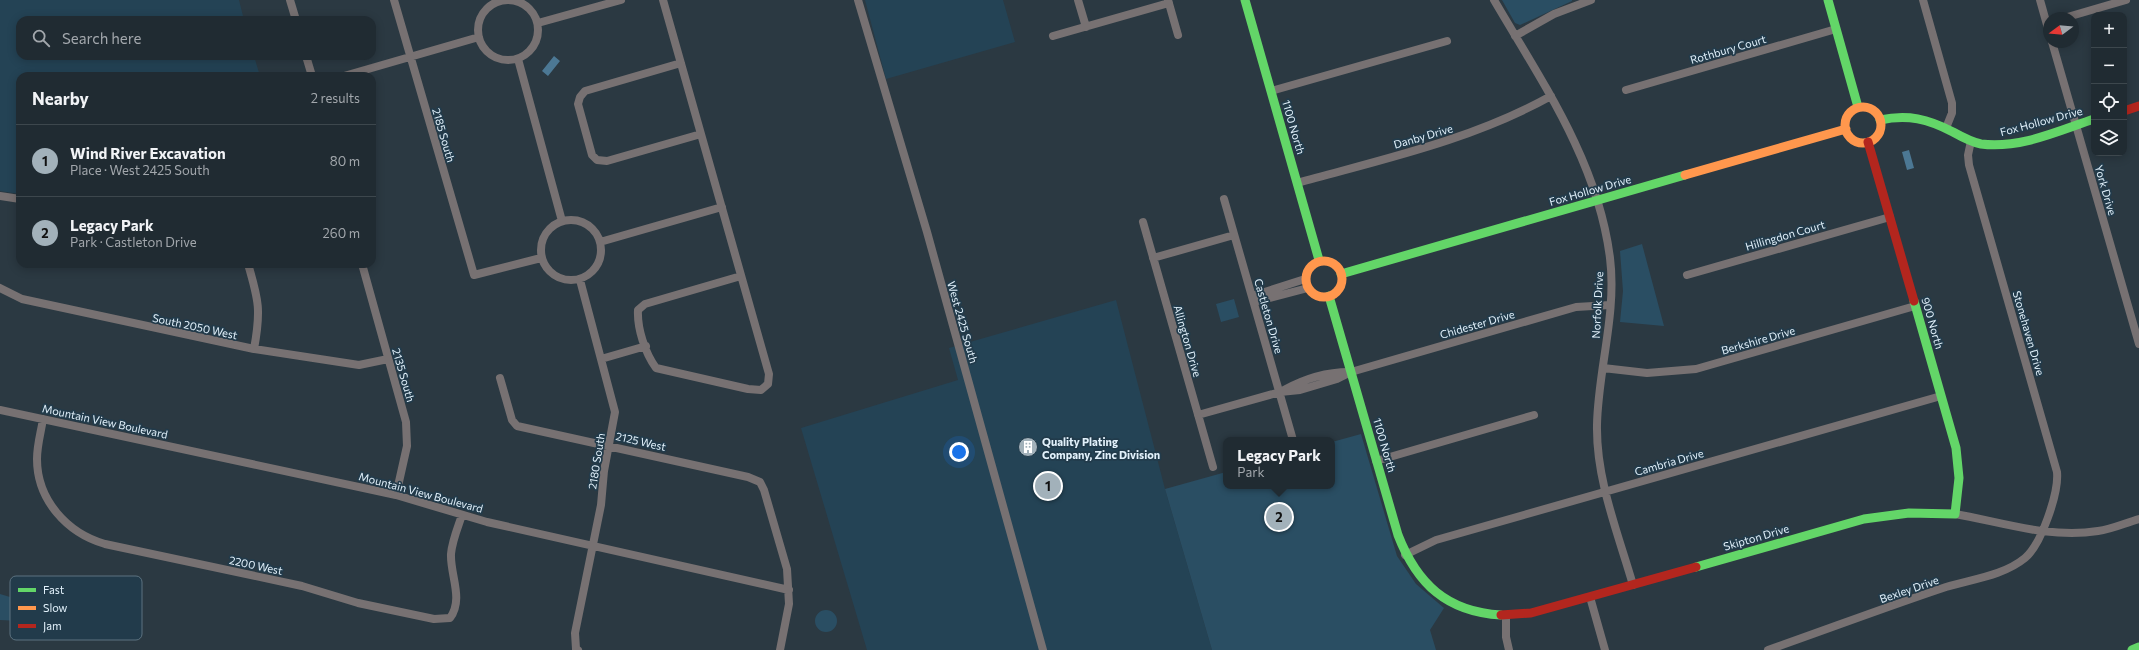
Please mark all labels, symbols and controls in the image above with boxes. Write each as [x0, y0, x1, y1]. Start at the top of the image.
north arrow [2043, 12, 2079, 48]
map controls [2091, 12, 2127, 156]
button: + [2091, 12, 2127, 48]
search box [16, 16, 376, 60]
icon: search [30, 27, 52, 49]
text: Search here [62, 29, 141, 47]
street label: Rothbury Court [1689, 32, 1768, 66]
button: − [2091, 48, 2127, 84]
button: locate [2091, 84, 2127, 120]
text: Nearby [32, 88, 89, 109]
text: 2 results [311, 90, 360, 106]
street label: 1100 North [1280, 98, 1308, 156]
street label: Fox Hollow Drive [1998, 104, 2084, 138]
street label: 2185 South [430, 106, 458, 164]
button: layers [2091, 120, 2127, 156]
street label: Danby Drive [1392, 121, 1454, 151]
text: Wind River Excavation [70, 144, 226, 162]
text: 1 [42, 153, 48, 169]
text: 80 m [330, 153, 360, 169]
text: Place · West 2425 South [70, 162, 210, 178]
street label: York Drive [2093, 163, 2119, 217]
street label: Fox Hollow Drive [1548, 172, 1633, 208]
text: Legacy Park [70, 216, 154, 234]
street label: Hillingdon Court [1744, 217, 1827, 253]
text: 2 [41, 225, 49, 241]
text: 260 m [323, 225, 360, 241]
text: Park · Castleton Drive [70, 234, 197, 250]
street label: Norfolk Drive [1589, 271, 1605, 339]
street label: Castleton Drive [1252, 277, 1286, 355]
street label: West 2425 South [945, 279, 981, 365]
street label: Stonehaven Drive [2011, 289, 2047, 377]
street label: 900 North [1919, 296, 1947, 350]
street label: Allington Drive [1172, 304, 1205, 379]
street label: Chidester Drive [1438, 307, 1516, 341]
street label: South 2050 West [151, 311, 239, 341]
street label: Berkshire Drive [1720, 323, 1797, 357]
street label: 2135 South [390, 347, 418, 403]
street label: Mountain View Boulevard [41, 401, 169, 441]
street label: 1100 North [1371, 416, 1399, 474]
street label: 2125 West [615, 429, 668, 453]
street label: 2180 South [585, 432, 607, 490]
place label: Quality Plating Company, Zinc Division [1042, 435, 1160, 461]
building icon: Quality Plating Company, Zinc Division [1017, 436, 1039, 458]
popup [1223, 437, 1335, 489]
your location [949, 442, 969, 462]
text: Legacy Park [1237, 446, 1321, 464]
street label: Cambria Drive [1633, 446, 1705, 478]
text: Park [1237, 464, 1264, 480]
street label: Mountain View Boulevard [357, 469, 485, 515]
pin: 1 [1035, 471, 1061, 501]
pin: 2 [1266, 502, 1292, 532]
street label: Skipton Drive [1722, 521, 1790, 553]
street label: 2200 West [228, 553, 284, 577]
street label: Bexley Drive [1878, 573, 1940, 605]
legend [10, 576, 142, 640]
text: Fast [43, 583, 65, 596]
text: Slow [43, 601, 68, 614]
text: Jam [43, 619, 62, 633]

